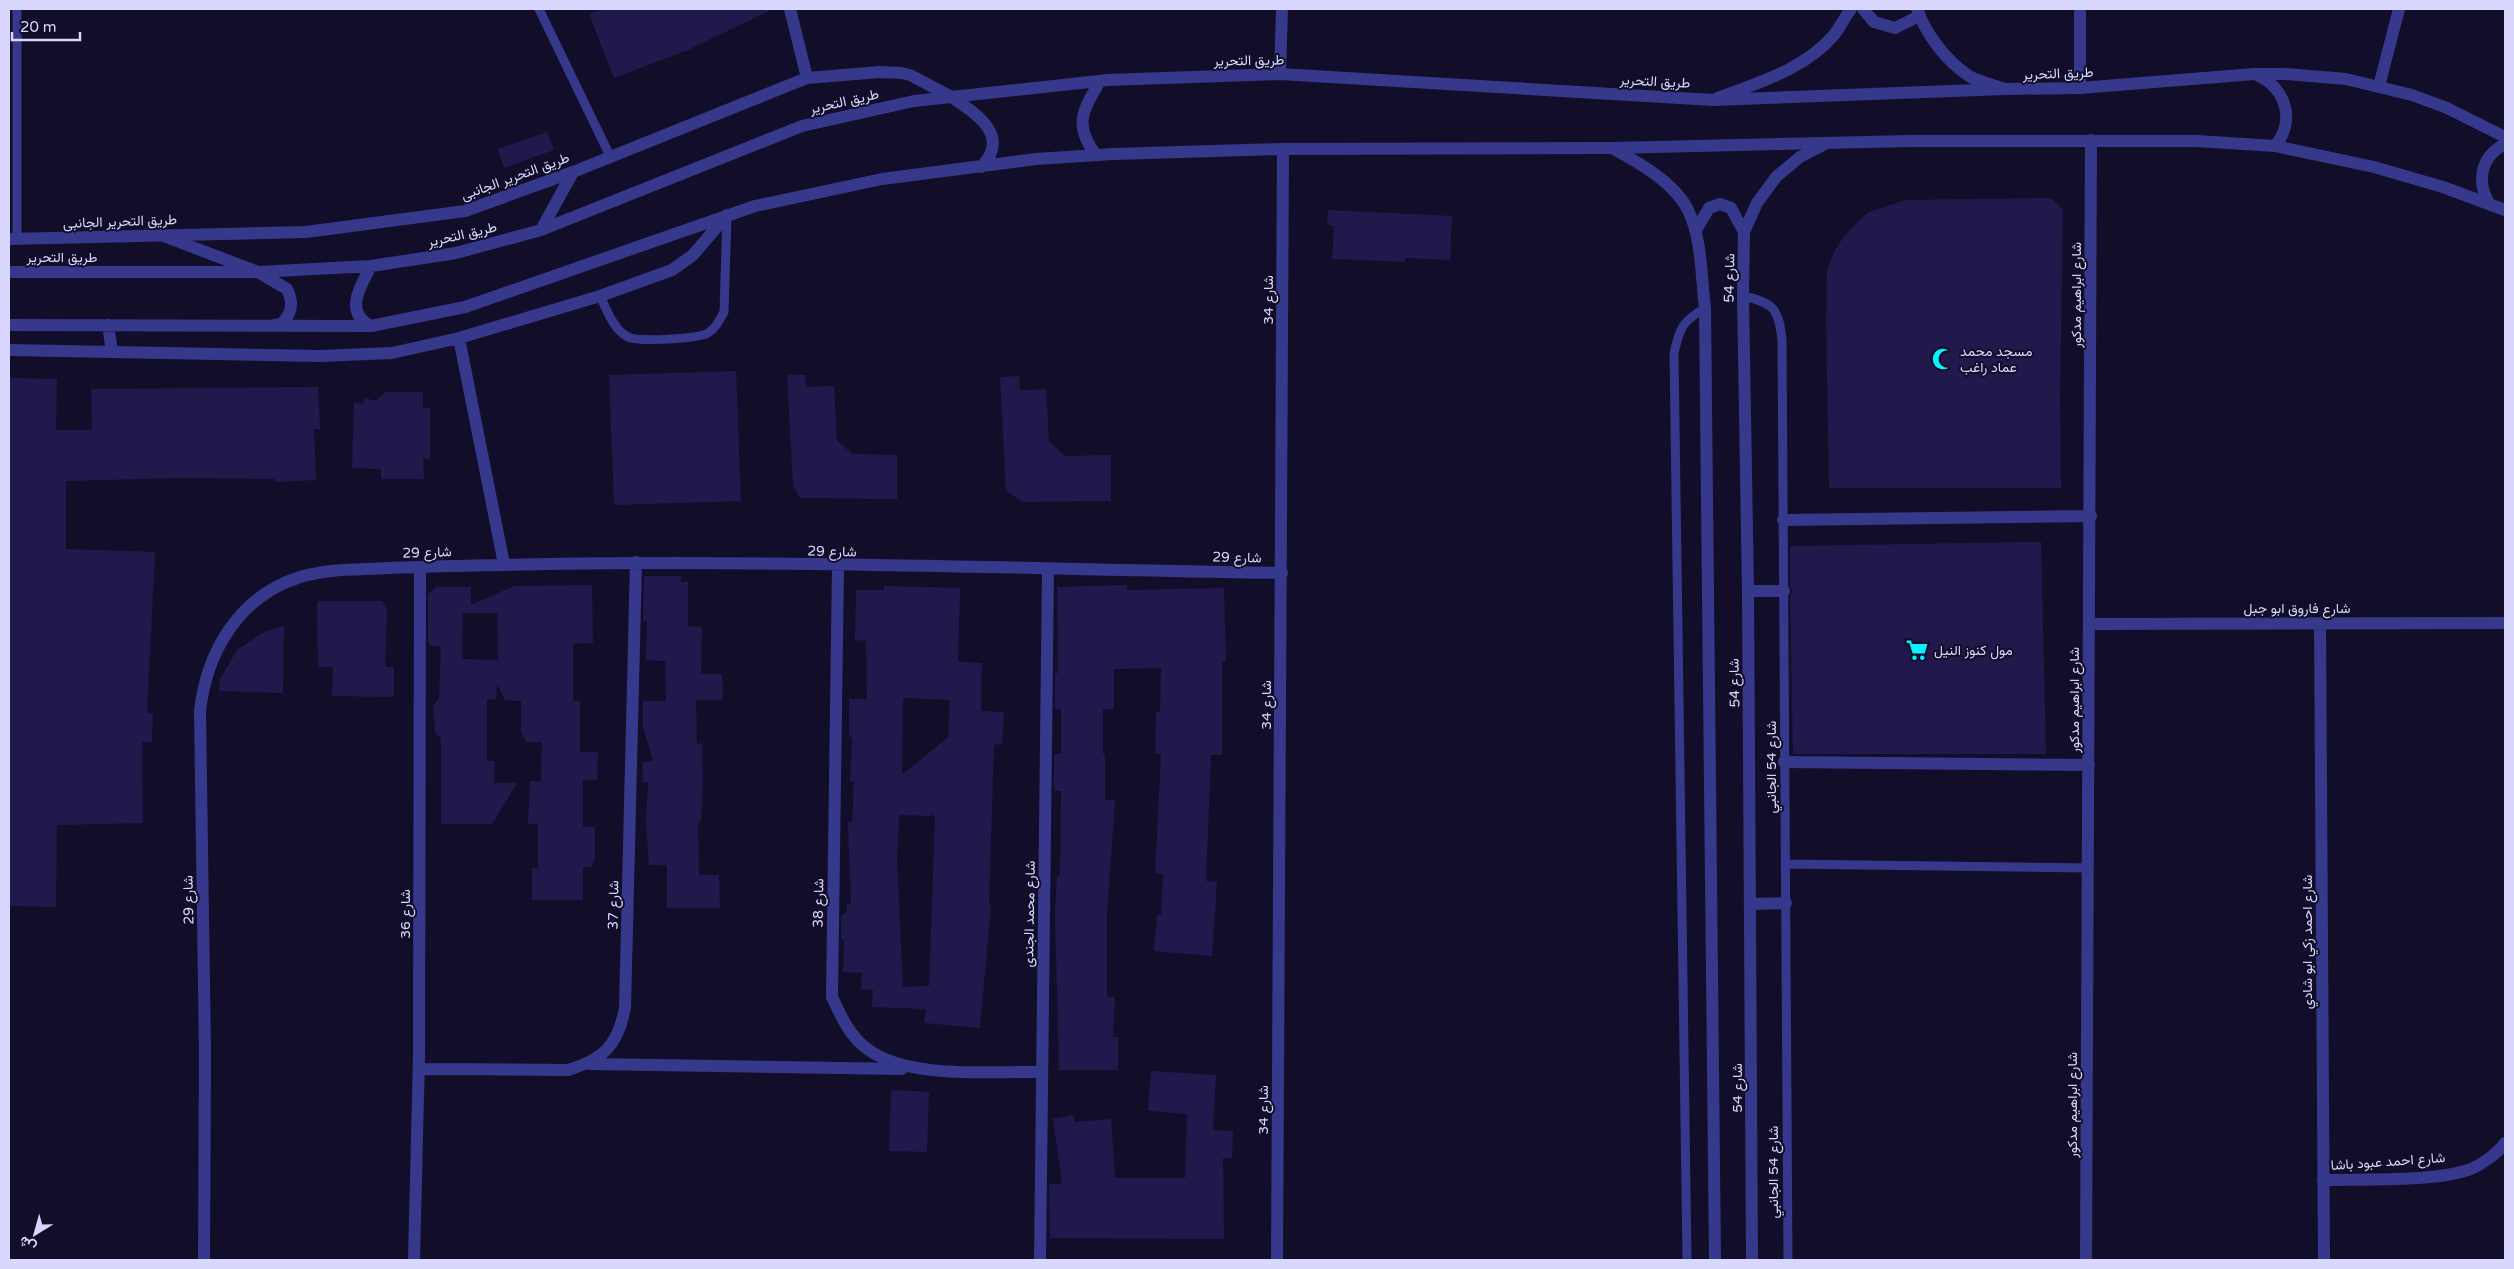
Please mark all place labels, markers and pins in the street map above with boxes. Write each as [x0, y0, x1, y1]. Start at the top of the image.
place label: مسجد محمد عماد راغب [1960, 343, 2032, 376]
mosque icon: مسجد محمد عماد راغب [1930, 346, 1956, 372]
supermarket icon: مول كنوز النيل [1904, 637, 1930, 663]
place label: مول كنوز النيل [1934, 642, 2013, 660]

